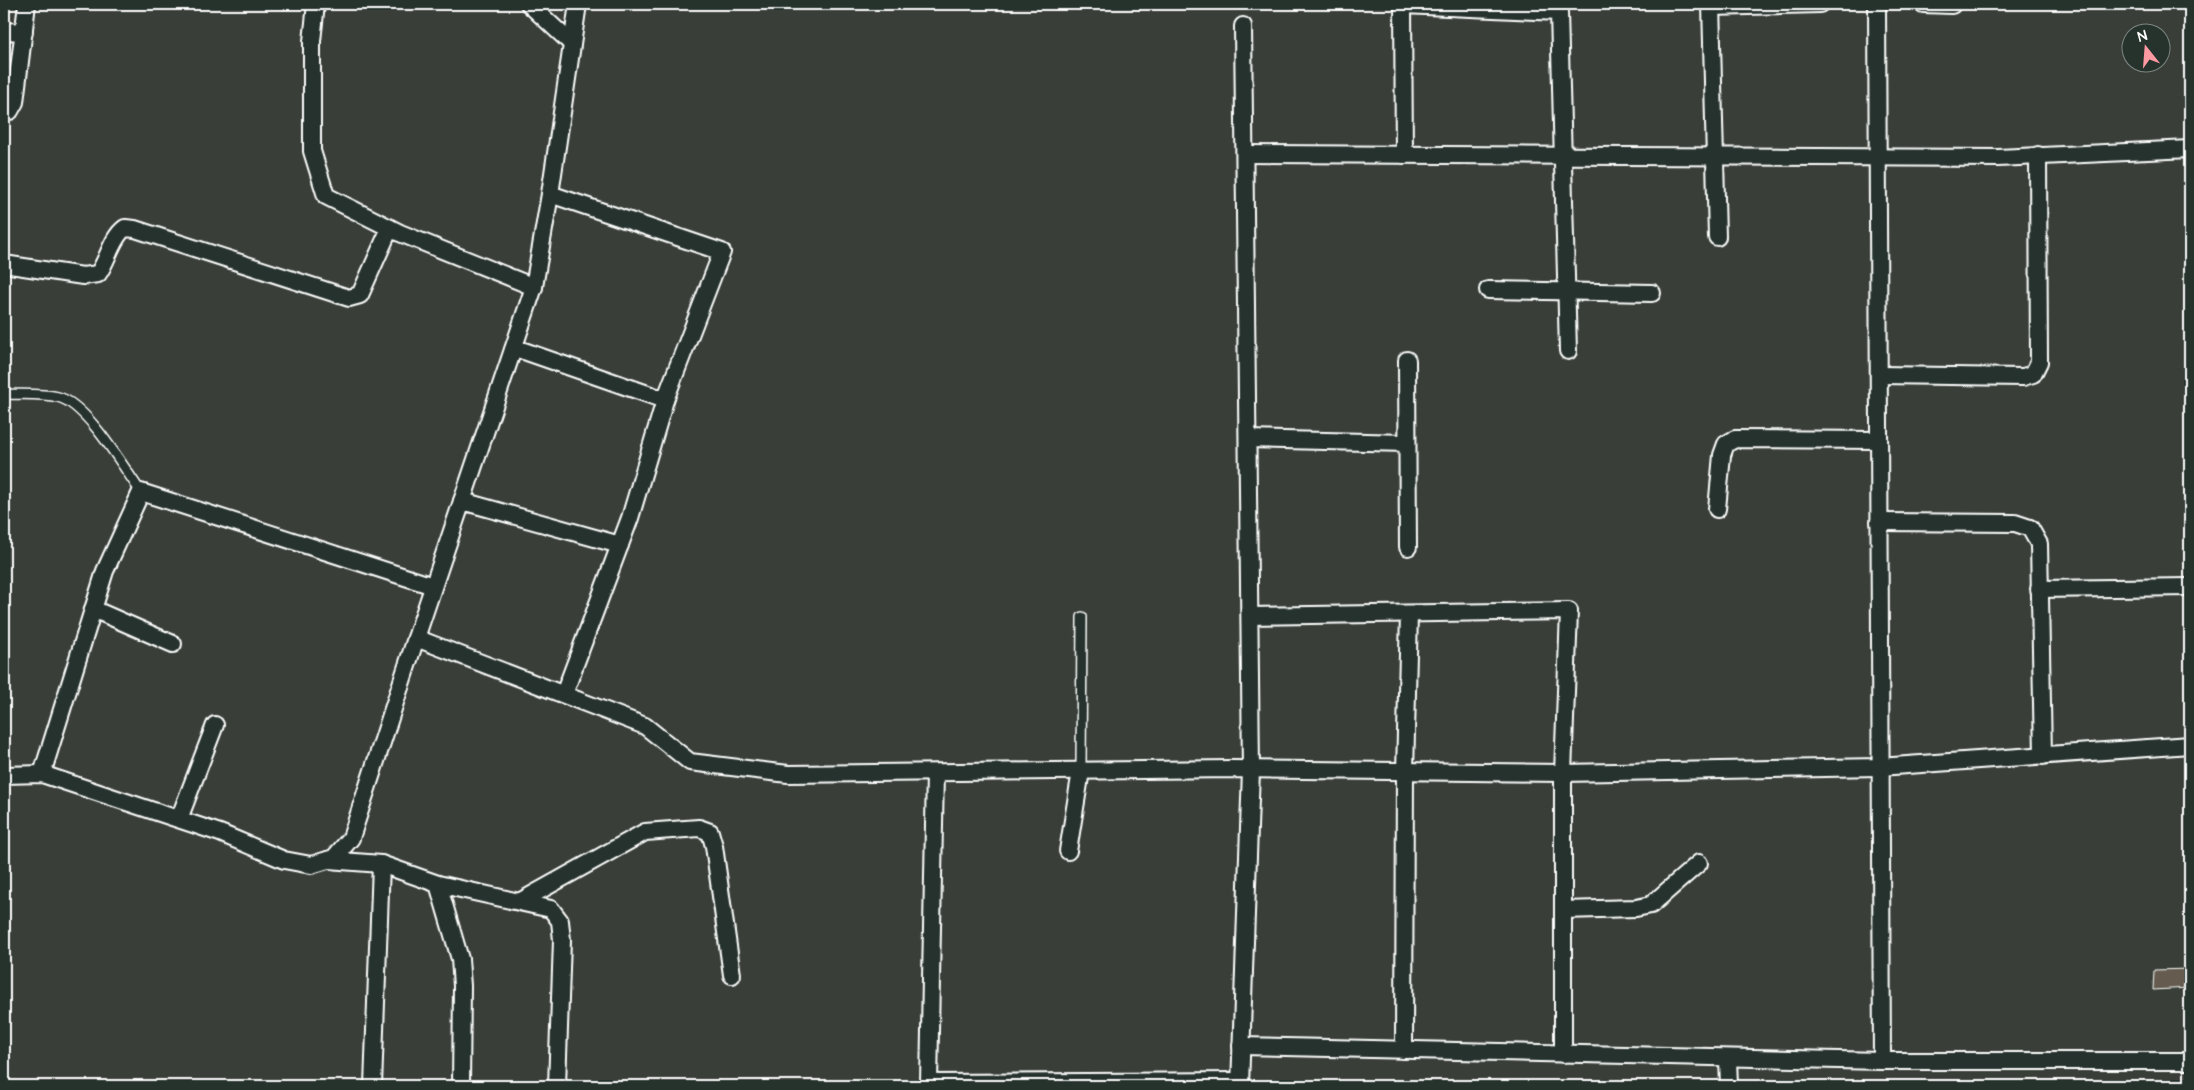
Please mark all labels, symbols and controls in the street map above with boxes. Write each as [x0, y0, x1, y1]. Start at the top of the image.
north arrow [2122, 22, 2172, 72]
text: N [2135, 26, 2150, 47]

